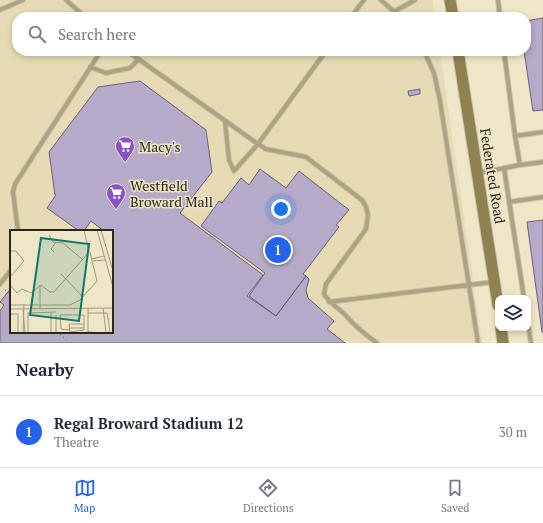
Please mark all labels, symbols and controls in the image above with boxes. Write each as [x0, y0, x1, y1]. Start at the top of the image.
search box [12, 12, 531, 56]
icon: search [26, 23, 48, 45]
text: Search here [58, 24, 136, 44]
street label: Federated Road [476, 127, 510, 225]
supermarket icon: Macy's [114, 135, 136, 163]
place label: Macy's [139, 137, 181, 156]
place label: Westfield Broward Mall [130, 176, 213, 211]
supermarket icon: Westfield Broward Mall [105, 182, 127, 210]
your location [271, 199, 291, 219]
inset map [10, 230, 113, 333]
pin: 1 [265, 235, 291, 265]
map controls [495, 295, 531, 331]
button: layers [495, 295, 531, 331]
text: Nearby [16, 358, 74, 381]
text: Regal Broward Stadium 12 [54, 413, 243, 433]
text: 1 [25, 423, 33, 441]
text: 30 m [499, 423, 527, 441]
text: Theatre [54, 433, 99, 451]
tab: Map [74, 477, 96, 515]
tab: Directions [243, 477, 294, 515]
tab: Saved [441, 477, 469, 515]

